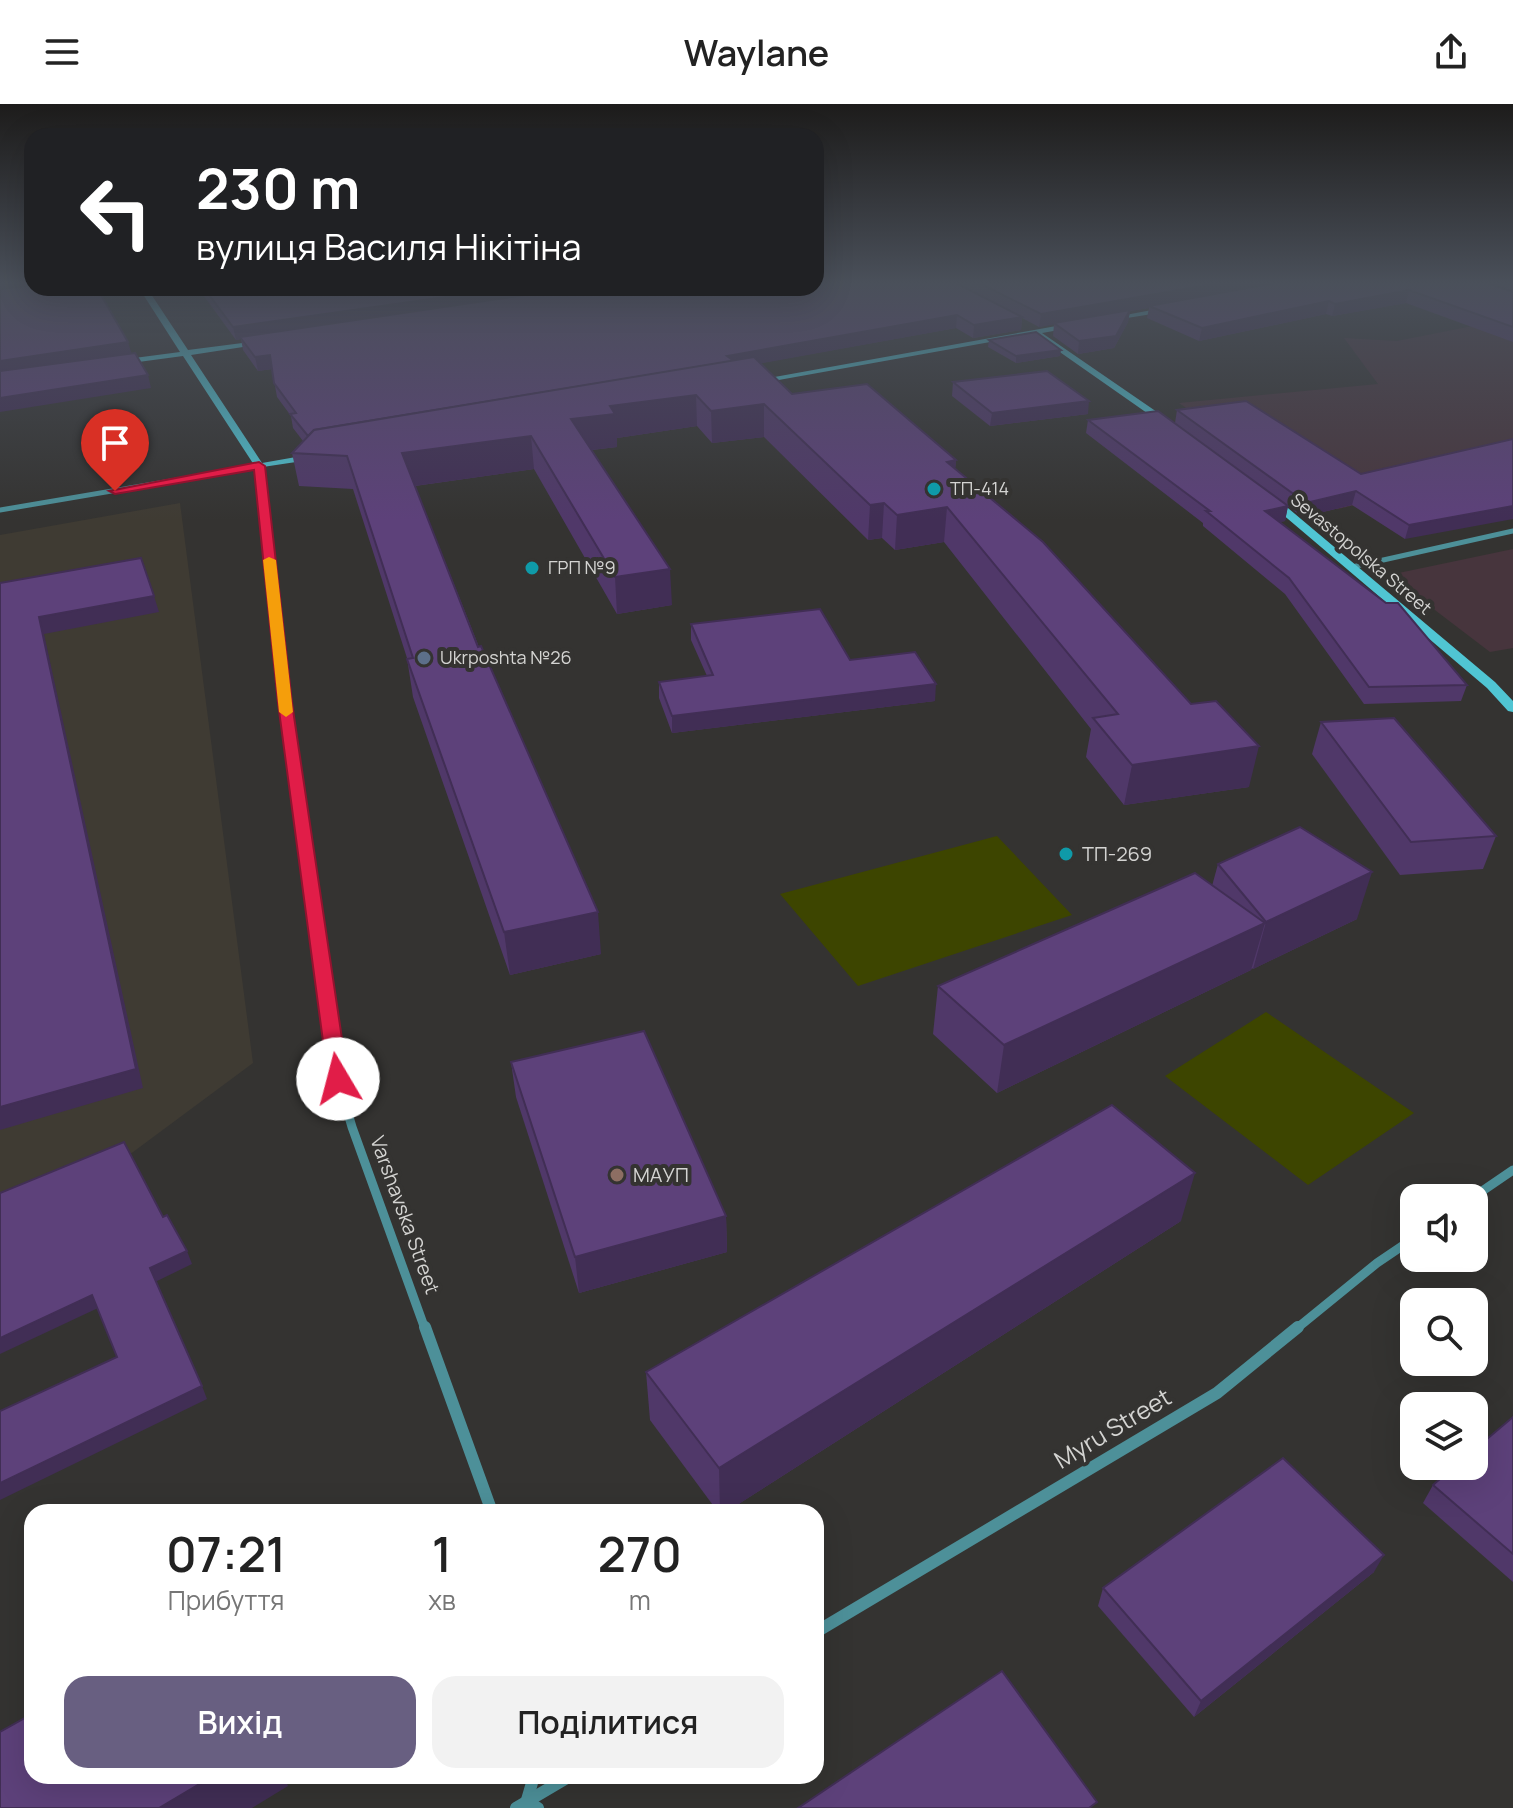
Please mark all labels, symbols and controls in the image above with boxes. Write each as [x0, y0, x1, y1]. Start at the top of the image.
text: Waylane [684, 28, 829, 77]
icon: menu [40, 30, 84, 74]
icon: share [1429, 30, 1473, 74]
text: 230 m [196, 149, 360, 226]
icon: left [64, 160, 168, 264]
text: вулиця Василя Нікітіна [196, 222, 582, 271]
pin [81, 409, 149, 491]
icon: arrive [93, 421, 137, 465]
place label: ТП-414 [950, 476, 1009, 500]
marker: ТП-414 [925, 480, 943, 498]
street label: Sevastopolska Street [1286, 487, 1437, 619]
place label: ГРП №9 [548, 555, 616, 579]
marker: ГРП №9 [523, 559, 541, 577]
place label: Ukrposhta №26 [440, 645, 572, 669]
marker: Ukrposhta №26 [415, 649, 433, 667]
place label: ТП-269 [1082, 840, 1152, 867]
marker: ТП-269 [1057, 845, 1075, 863]
position arrow [296, 1037, 380, 1121]
street label: Varshavska Street [364, 1132, 447, 1298]
place label: МАУП [633, 1161, 689, 1188]
marker: МАУП [608, 1166, 626, 1184]
map controls [1400, 1184, 1488, 1480]
button: sound [1400, 1184, 1488, 1272]
button: search [1400, 1288, 1488, 1376]
street label: Myru Street [1048, 1380, 1177, 1476]
button: layers [1400, 1392, 1488, 1480]
text: 07:21 [166, 1521, 286, 1586]
text: 1 [432, 1521, 452, 1586]
text: 270 [598, 1521, 682, 1586]
text: Прибуття [168, 1582, 284, 1618]
text: хв [428, 1582, 456, 1618]
text: m [629, 1582, 651, 1618]
button: Вихід [64, 1676, 416, 1768]
button: Поділитися [432, 1676, 784, 1768]

